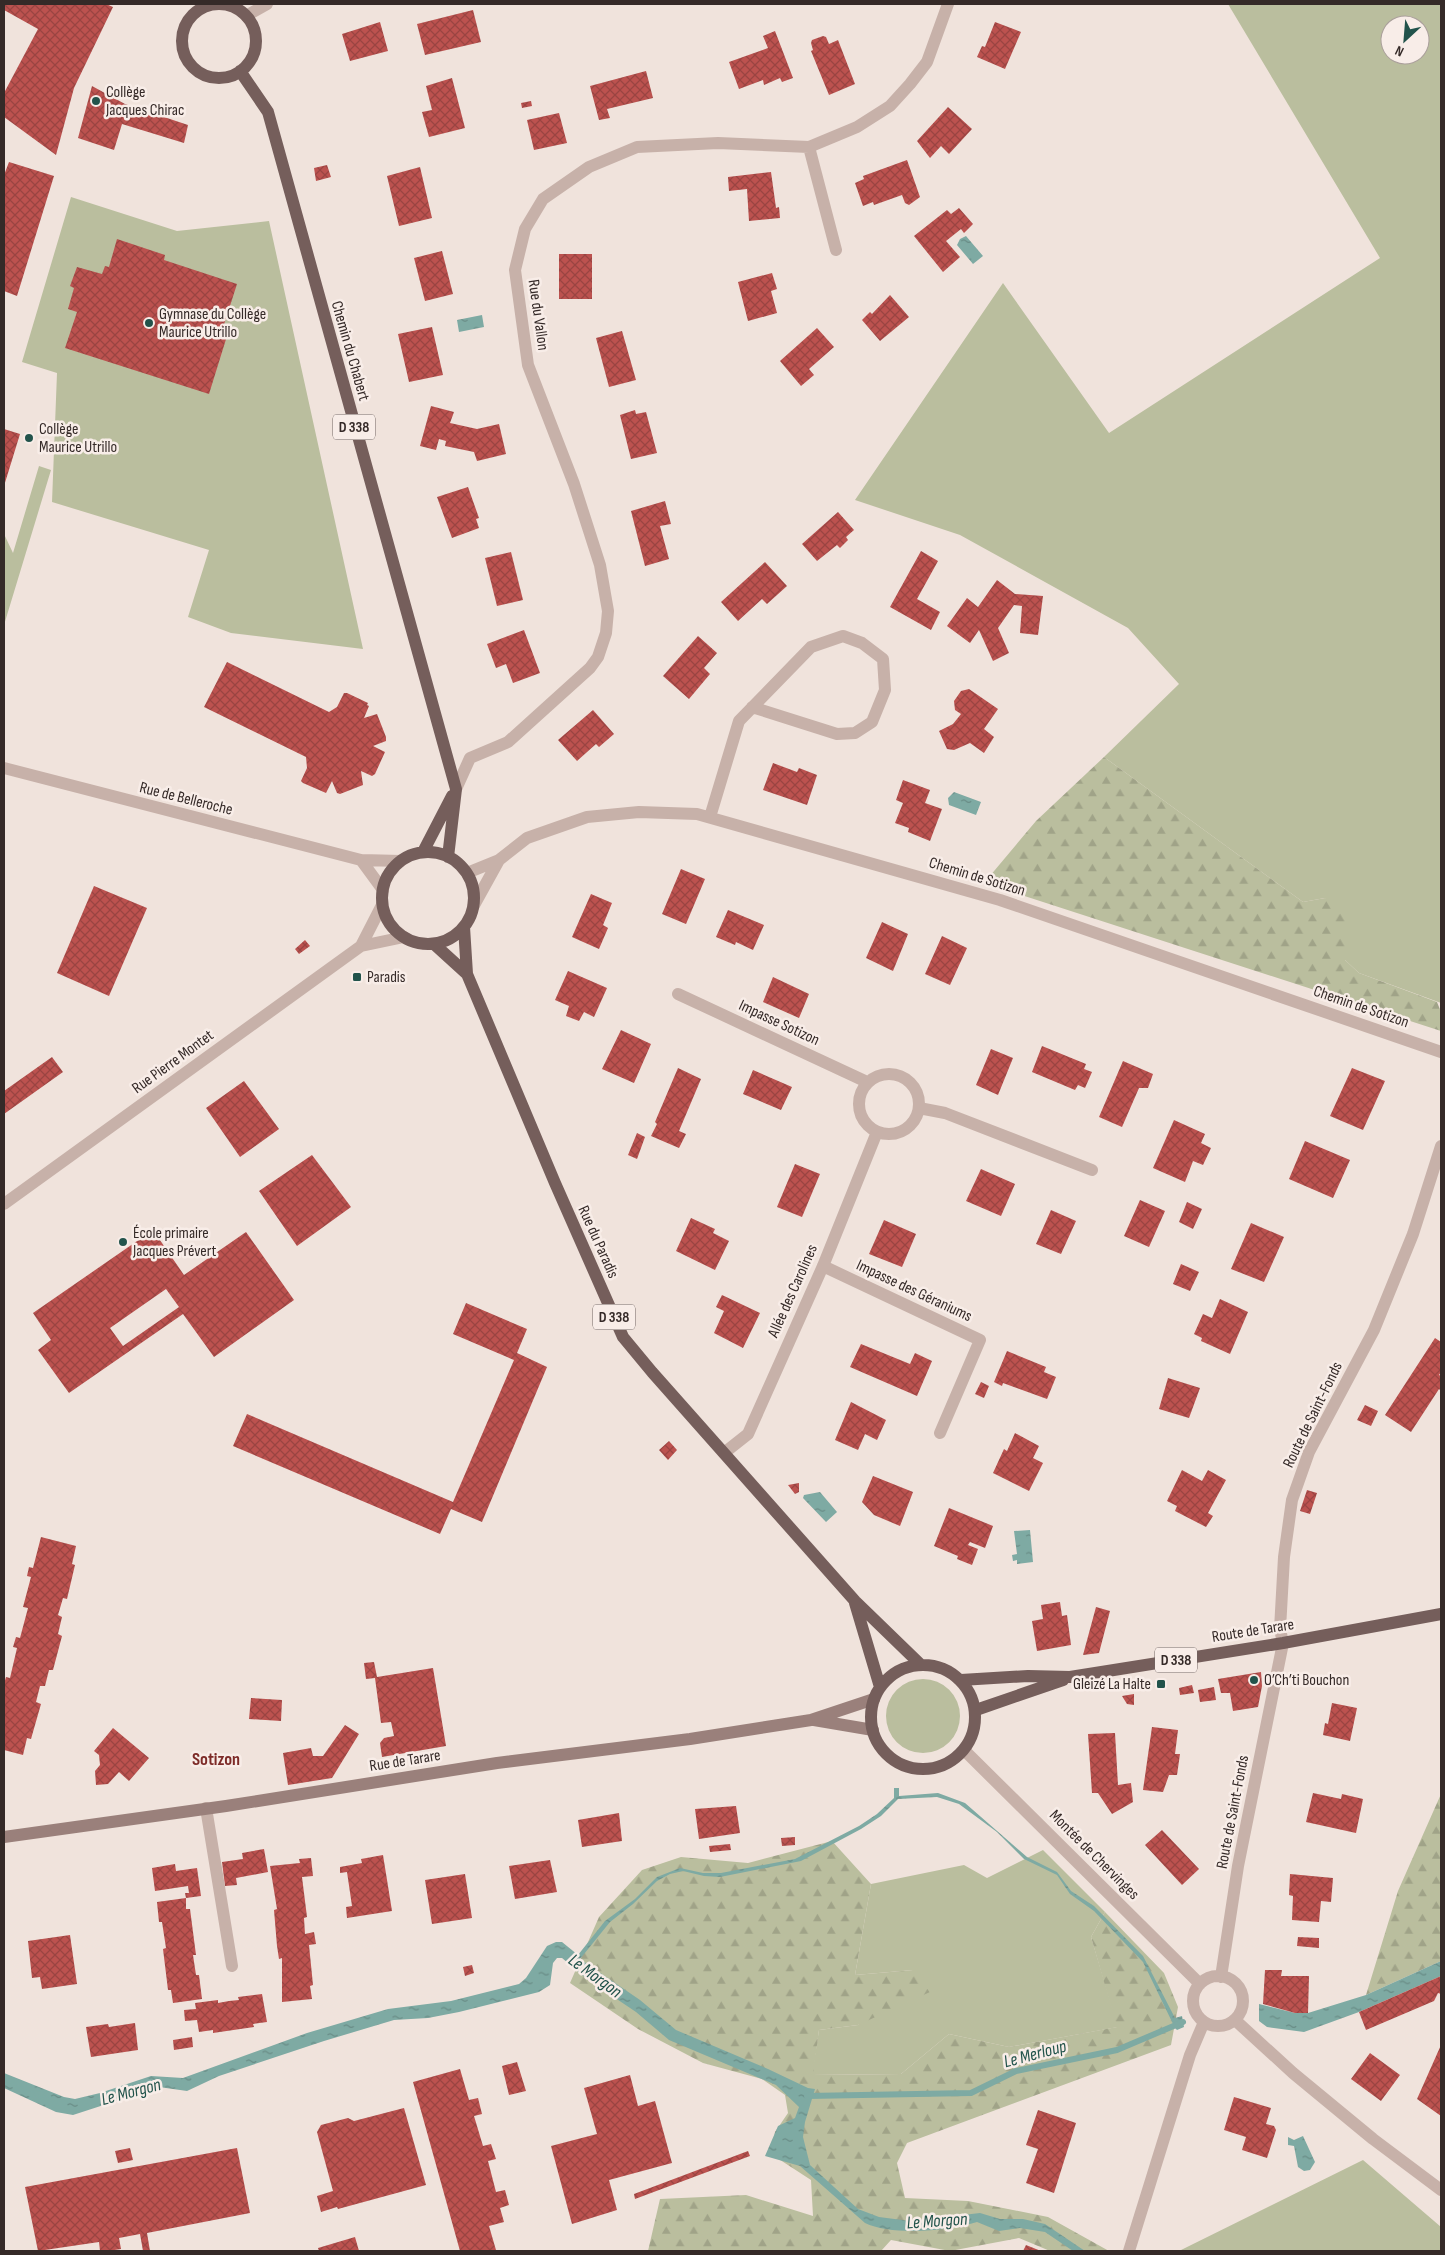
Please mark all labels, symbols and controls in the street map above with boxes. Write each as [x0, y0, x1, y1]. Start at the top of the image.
north arrow [1380, 15, 1430, 65]
text: N [1392, 42, 1407, 61]
place label: Collège Jacques Chirac [105, 83, 184, 120]
marker: Collège Jacques Chirac [90, 95, 102, 107]
street label: Rue du Vallon [524, 278, 552, 352]
street label: Chemin du Chabert [327, 299, 373, 403]
place label: Gymnase du Collège Maurice Utrillo [159, 305, 266, 342]
marker: Gymnase du Collège Maurice Utrillo [143, 317, 155, 329]
road number: D 338 [333, 414, 375, 440]
place label: Collège Maurice Utrillo [39, 420, 117, 457]
marker: Collège Maurice Utrillo [23, 432, 35, 444]
street label: Rue de Belleroche [137, 778, 235, 820]
street label: Chemin de Sotizon [927, 853, 1027, 901]
place label: Paradis [367, 968, 406, 987]
marker: Paradis [351, 971, 363, 983]
street label: Chemin de Sotizon [1311, 982, 1411, 1032]
street label: Impasse Sotizon [736, 996, 822, 1050]
street label: Rue Pierre Montet [128, 1026, 218, 1098]
street label: Rue du Paradis [574, 1203, 623, 1282]
place label: École primaire Jacques Prévert [132, 1224, 217, 1261]
marker: École primaire Jacques Prévert [117, 1236, 129, 1248]
street label: Allée des Carolines [764, 1241, 822, 1341]
street label: Impasse des Géraniums [853, 1256, 975, 1326]
road number: D 338 [593, 1304, 635, 1330]
street label: Route de Saint-Fonds [1279, 1359, 1347, 1471]
street label: Route de Tarare [1211, 1615, 1295, 1647]
road number: D 338 [1155, 1648, 1197, 1672]
place label: O’Ch’ti Bouchon [1264, 1671, 1349, 1690]
marker: O’Ch’ti Bouchon [1248, 1674, 1260, 1686]
place label: Gleizé La Halte [1073, 1675, 1151, 1694]
marker: Gleizé La Halte [1155, 1678, 1167, 1690]
street label: Rue de Tarare [368, 1746, 442, 1776]
district label: Sotizon [192, 1749, 240, 1770]
street label: Route de Saint-Fonds [1213, 1753, 1253, 1870]
street label: Montée de Chervinges [1045, 1806, 1143, 1904]
water label: Le Morgon [564, 1950, 626, 2003]
water label: Le Merloup [1001, 2035, 1069, 2072]
water label: Le Morgon [99, 2074, 164, 2110]
water label: Le Morgon [906, 2208, 969, 2234]

